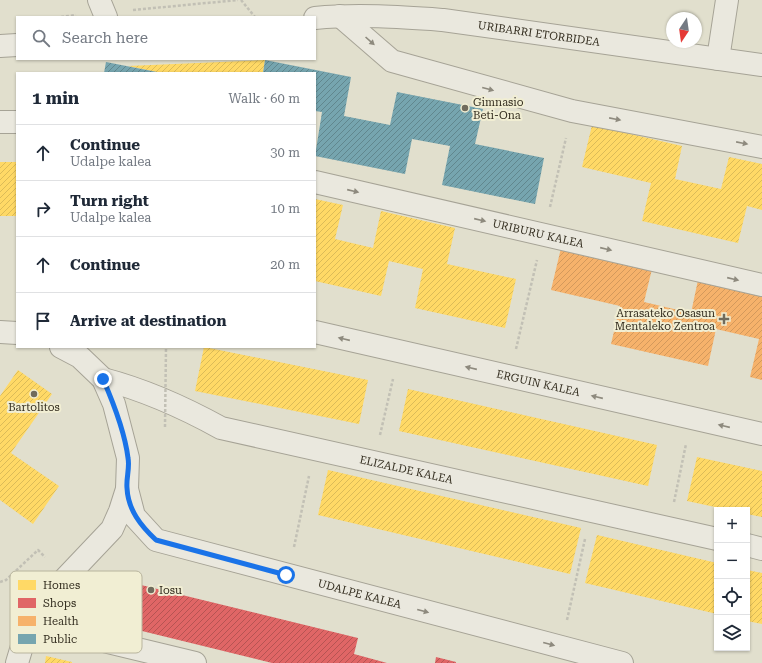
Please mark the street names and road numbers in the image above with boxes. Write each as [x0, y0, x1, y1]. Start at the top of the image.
street label: URIBARRI ETORBIDEA [477, 19, 601, 49]
street label: URIBURU KALEA [491, 217, 585, 251]
street label: ERGUIN KALEA [495, 368, 581, 399]
street label: ELIZALDE KALEA [358, 453, 454, 487]
street label: UDALPE KALEA [316, 577, 403, 612]

